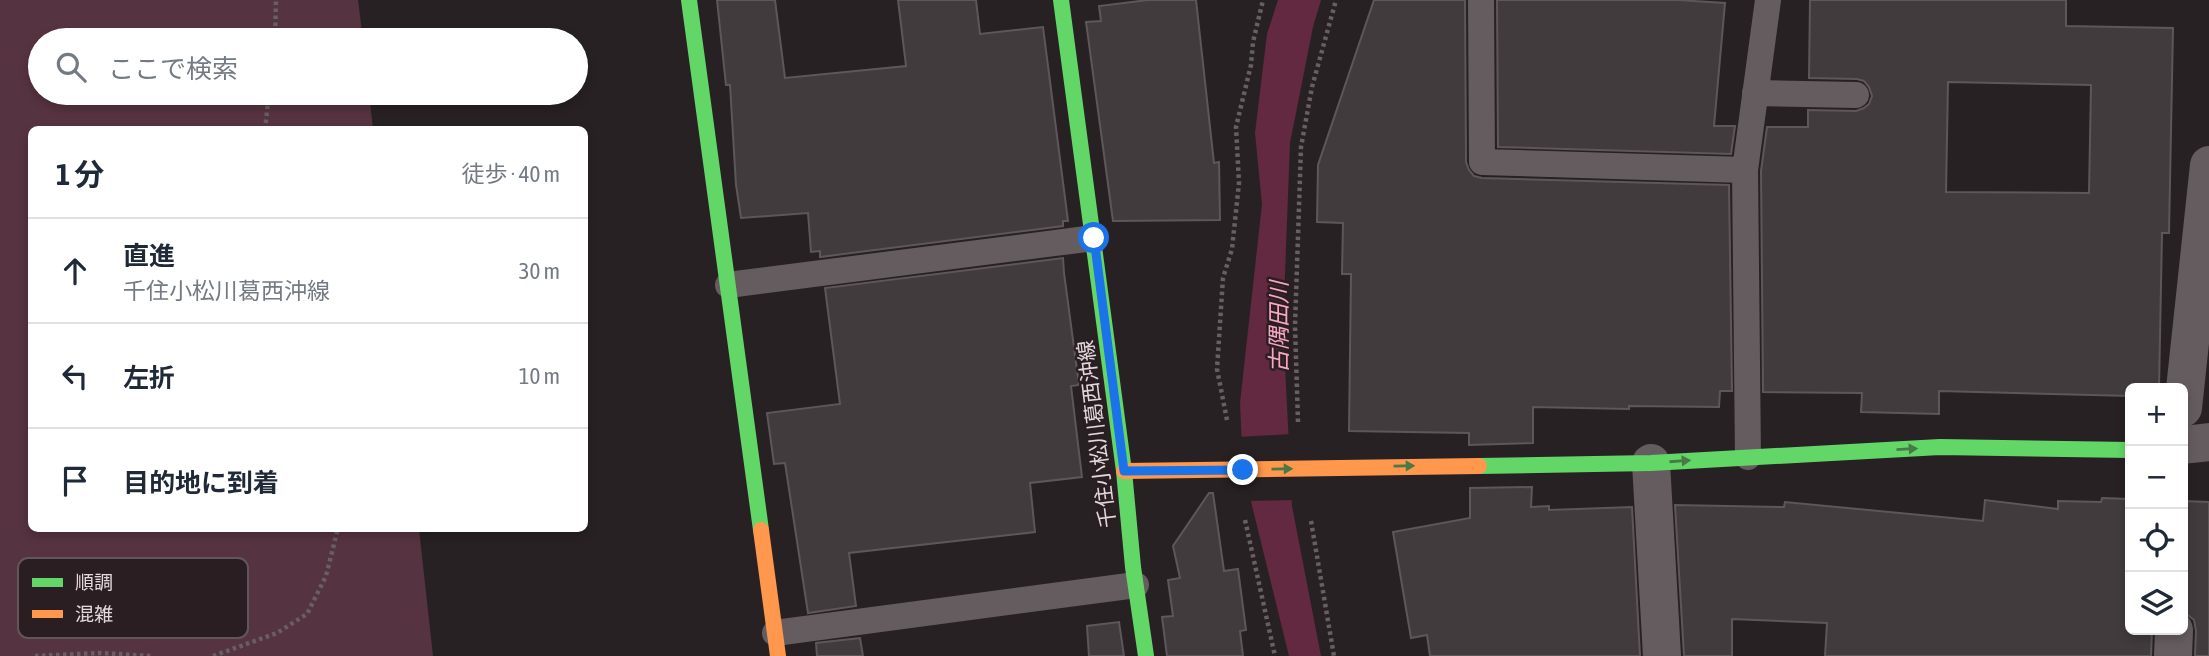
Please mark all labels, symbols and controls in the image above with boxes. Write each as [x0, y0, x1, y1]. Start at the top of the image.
search box [28, 28, 588, 105]
icon: search [52, 48, 90, 86]
text: ここで検索 [108, 54, 238, 84]
text: 1 分 [56, 157, 104, 191]
text: 徒歩 · 40 m [461, 161, 560, 187]
route start [1078, 222, 1109, 253]
text: 直進 [123, 241, 175, 271]
icon: ahead [56, 252, 94, 290]
text: 30 m [519, 258, 560, 284]
text: 千住小松川葛西沖線 [123, 278, 330, 304]
water label: 古隅田川 [1266, 278, 1292, 373]
street label: 千住小松川葛西沖線 [1073, 339, 1119, 529]
icon: left [56, 357, 94, 395]
text: 左折 [123, 363, 175, 393]
text: 10 m [519, 363, 560, 389]
map controls [2125, 383, 2188, 635]
button: + [2125, 383, 2188, 446]
one-way arrow [1897, 443, 1919, 454]
button: − [2125, 446, 2188, 509]
route end [1227, 454, 1258, 485]
one-way arrow [1669, 456, 1691, 467]
one-way arrow [1393, 461, 1415, 472]
icon: arrive [56, 462, 94, 500]
one-way arrow [1271, 463, 1293, 475]
text: 目的地に到着 [123, 468, 279, 498]
button: locate [2125, 509, 2188, 572]
legend [18, 558, 248, 638]
text: 順調 [75, 571, 113, 593]
button: layers [2125, 572, 2188, 635]
text: 混雑 [75, 603, 113, 625]

